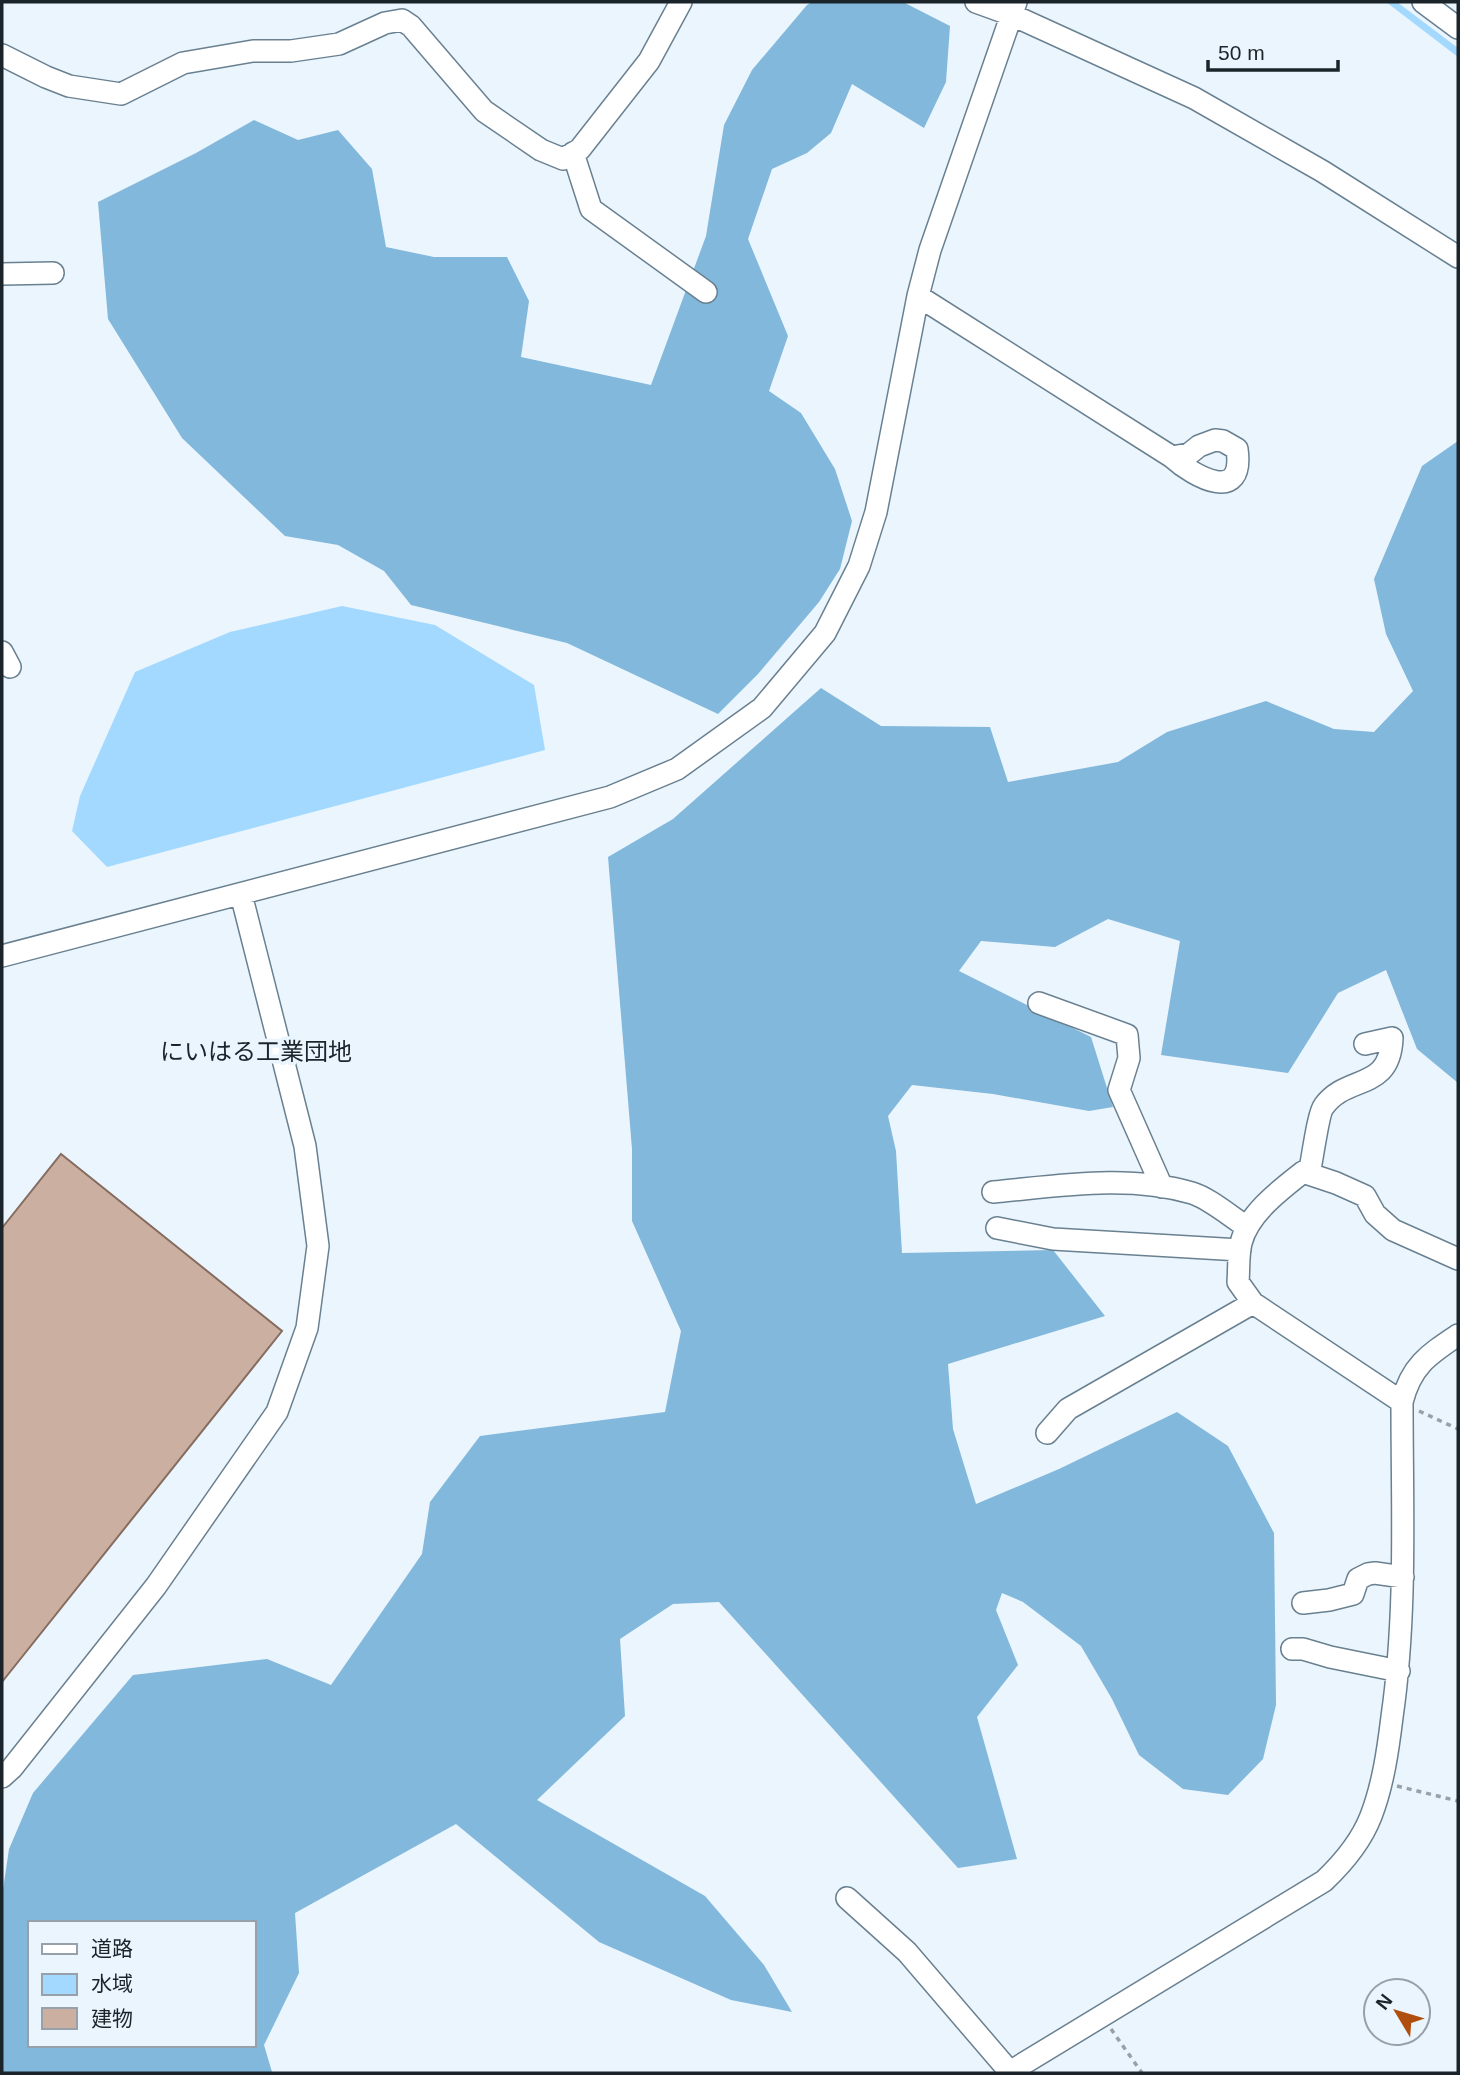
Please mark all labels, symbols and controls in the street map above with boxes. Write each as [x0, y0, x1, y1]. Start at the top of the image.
scale bar [1208, 28, 1338, 72]
text: 50 m [1218, 41, 1265, 64]
district label: にいはる工業団地 [160, 1038, 352, 1065]
legend [28, 1921, 256, 2047]
text: 道路 [91, 1937, 133, 1960]
text: 水域 [91, 1972, 133, 1995]
north arrow [1362, 1977, 1432, 2047]
text: N [1371, 1990, 1396, 2014]
text: 建物 [91, 2007, 133, 2030]

